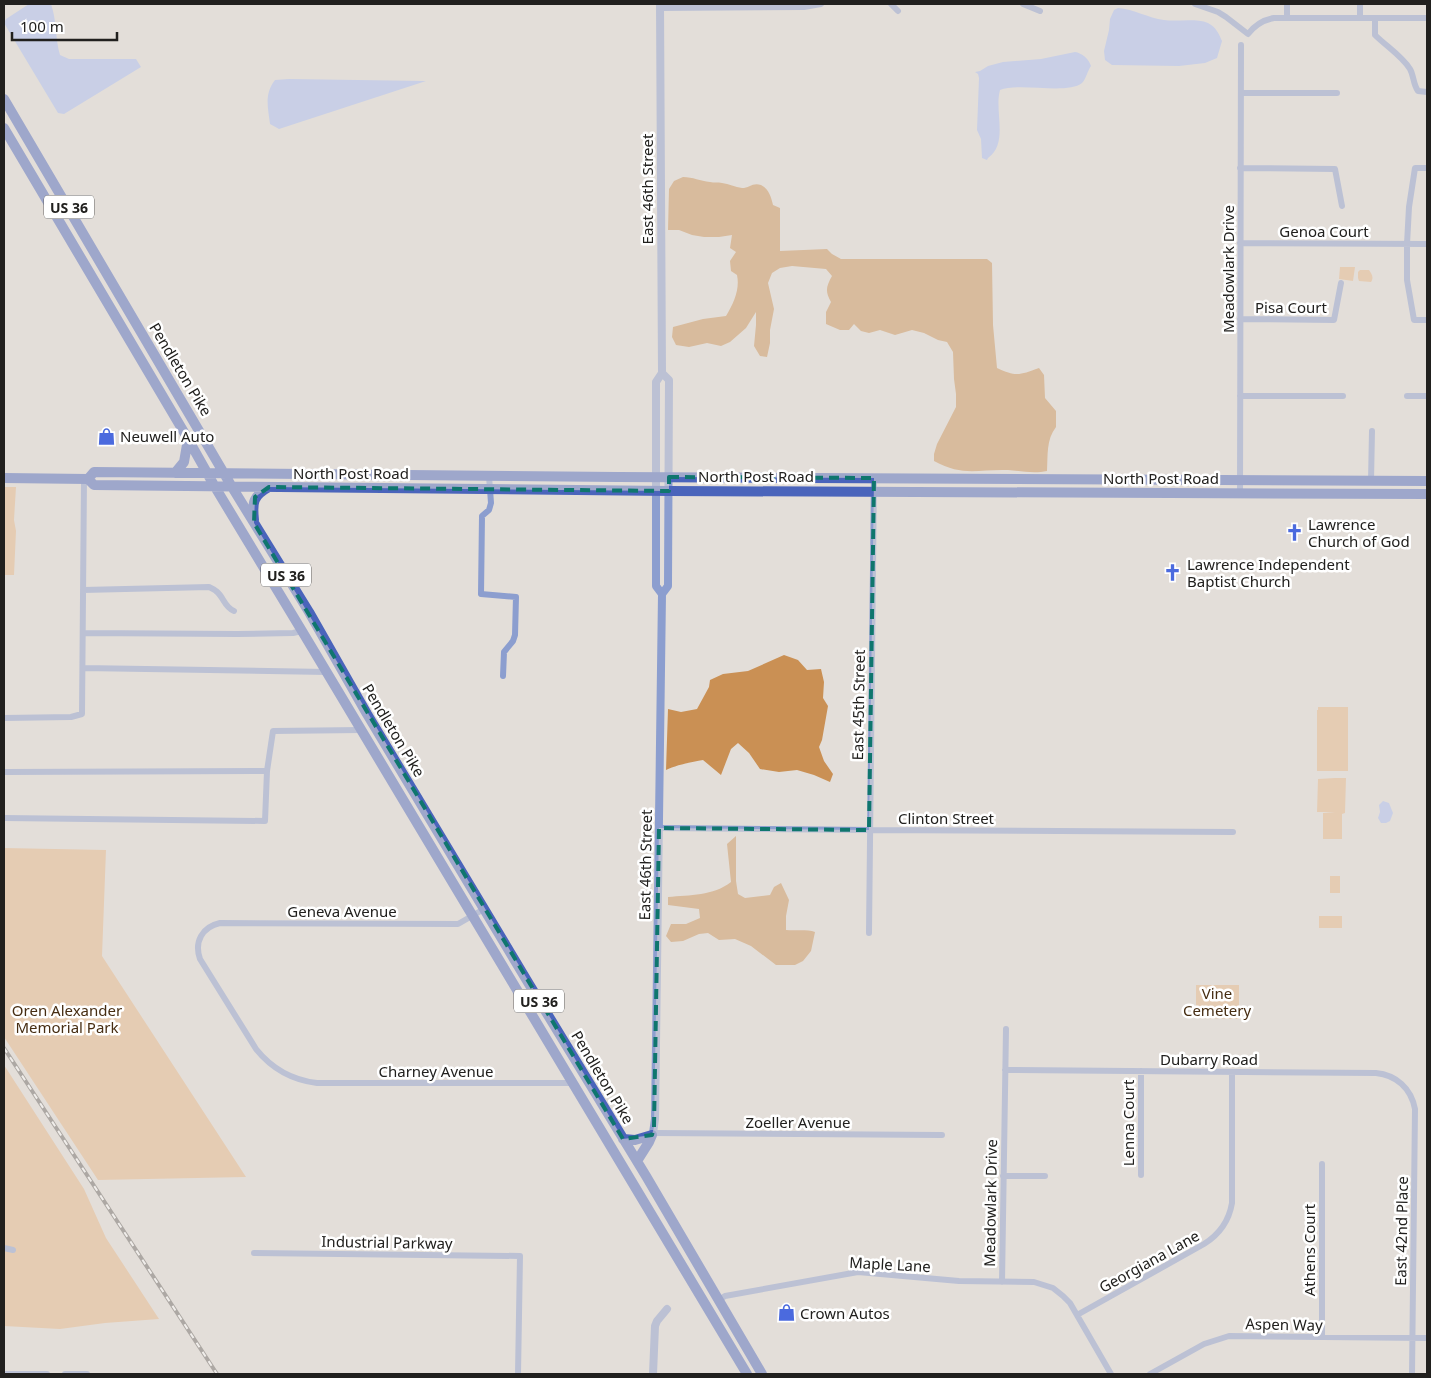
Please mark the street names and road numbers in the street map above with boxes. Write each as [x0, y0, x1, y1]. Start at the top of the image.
street label: East 46th Street [637, 133, 657, 244]
road number: US 36 [44, 196, 94, 218]
street label: Meadowlark Drive [1218, 205, 1238, 333]
street label: Genoa Court [1279, 221, 1369, 241]
street label: Pisa Court [1255, 297, 1328, 317]
street label: Pendleton Pike [145, 319, 217, 419]
street label: North Post Road [293, 463, 409, 483]
street label: North Post Road [698, 466, 814, 486]
street label: North Post Road [1103, 468, 1219, 488]
road number: US 36 [261, 564, 311, 586]
street label: East 45th Street [847, 649, 869, 761]
street label: Pendleton Pike [358, 680, 430, 780]
street label: Clinton Street [898, 808, 995, 828]
street label: East 46th Street [634, 809, 656, 921]
street label: Geneva Avenue [287, 901, 397, 921]
road number: US 36 [514, 989, 564, 1012]
street label: Pendleton Pike [567, 1027, 639, 1127]
street label: Dubarry Road [1160, 1049, 1258, 1069]
street label: Charney Avenue [378, 1061, 494, 1081]
street label: Lenna Court [1118, 1079, 1138, 1166]
street label: Zoeller Avenue [745, 1112, 851, 1132]
street label: Meadowlark Drive [979, 1139, 1001, 1267]
street label: East 42nd Place [1390, 1176, 1412, 1286]
street label: Athens Court [1299, 1203, 1319, 1296]
street label: Georgiana Lane [1095, 1225, 1203, 1297]
street label: Industrial Parkway [321, 1231, 453, 1253]
street label: Maple Lane [849, 1252, 931, 1276]
street label: Aspen Way [1245, 1313, 1323, 1335]

